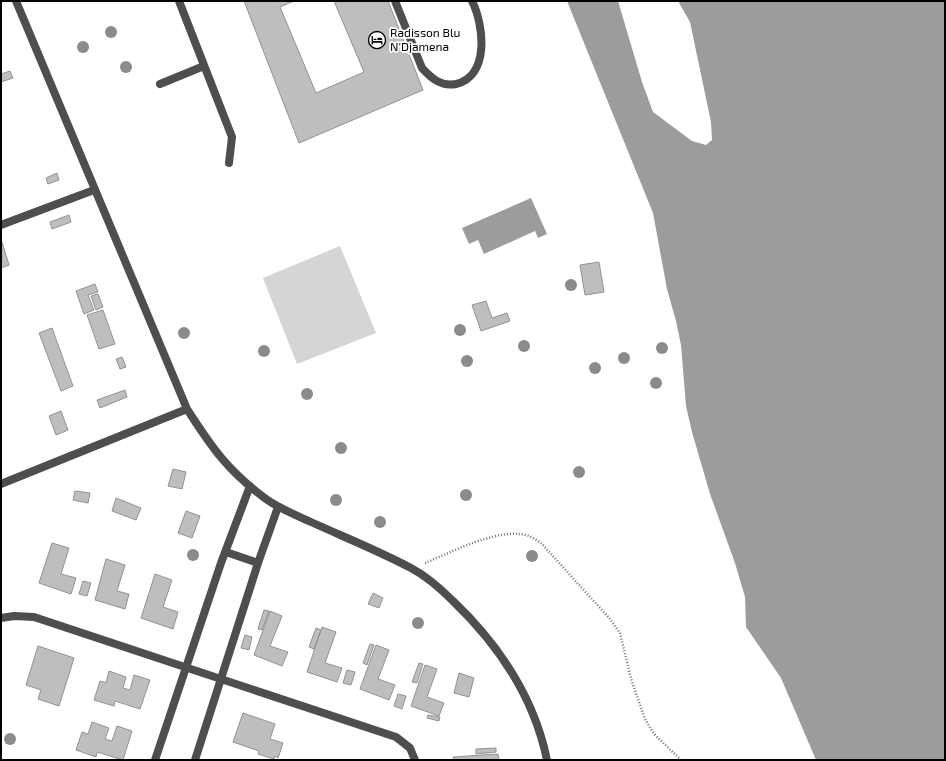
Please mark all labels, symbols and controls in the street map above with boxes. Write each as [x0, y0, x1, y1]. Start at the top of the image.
place label: Radisson Blu N'Djamena [390, 25, 460, 54]
hotel icon: Radisson Blu N'Djamena [367, 30, 387, 50]

